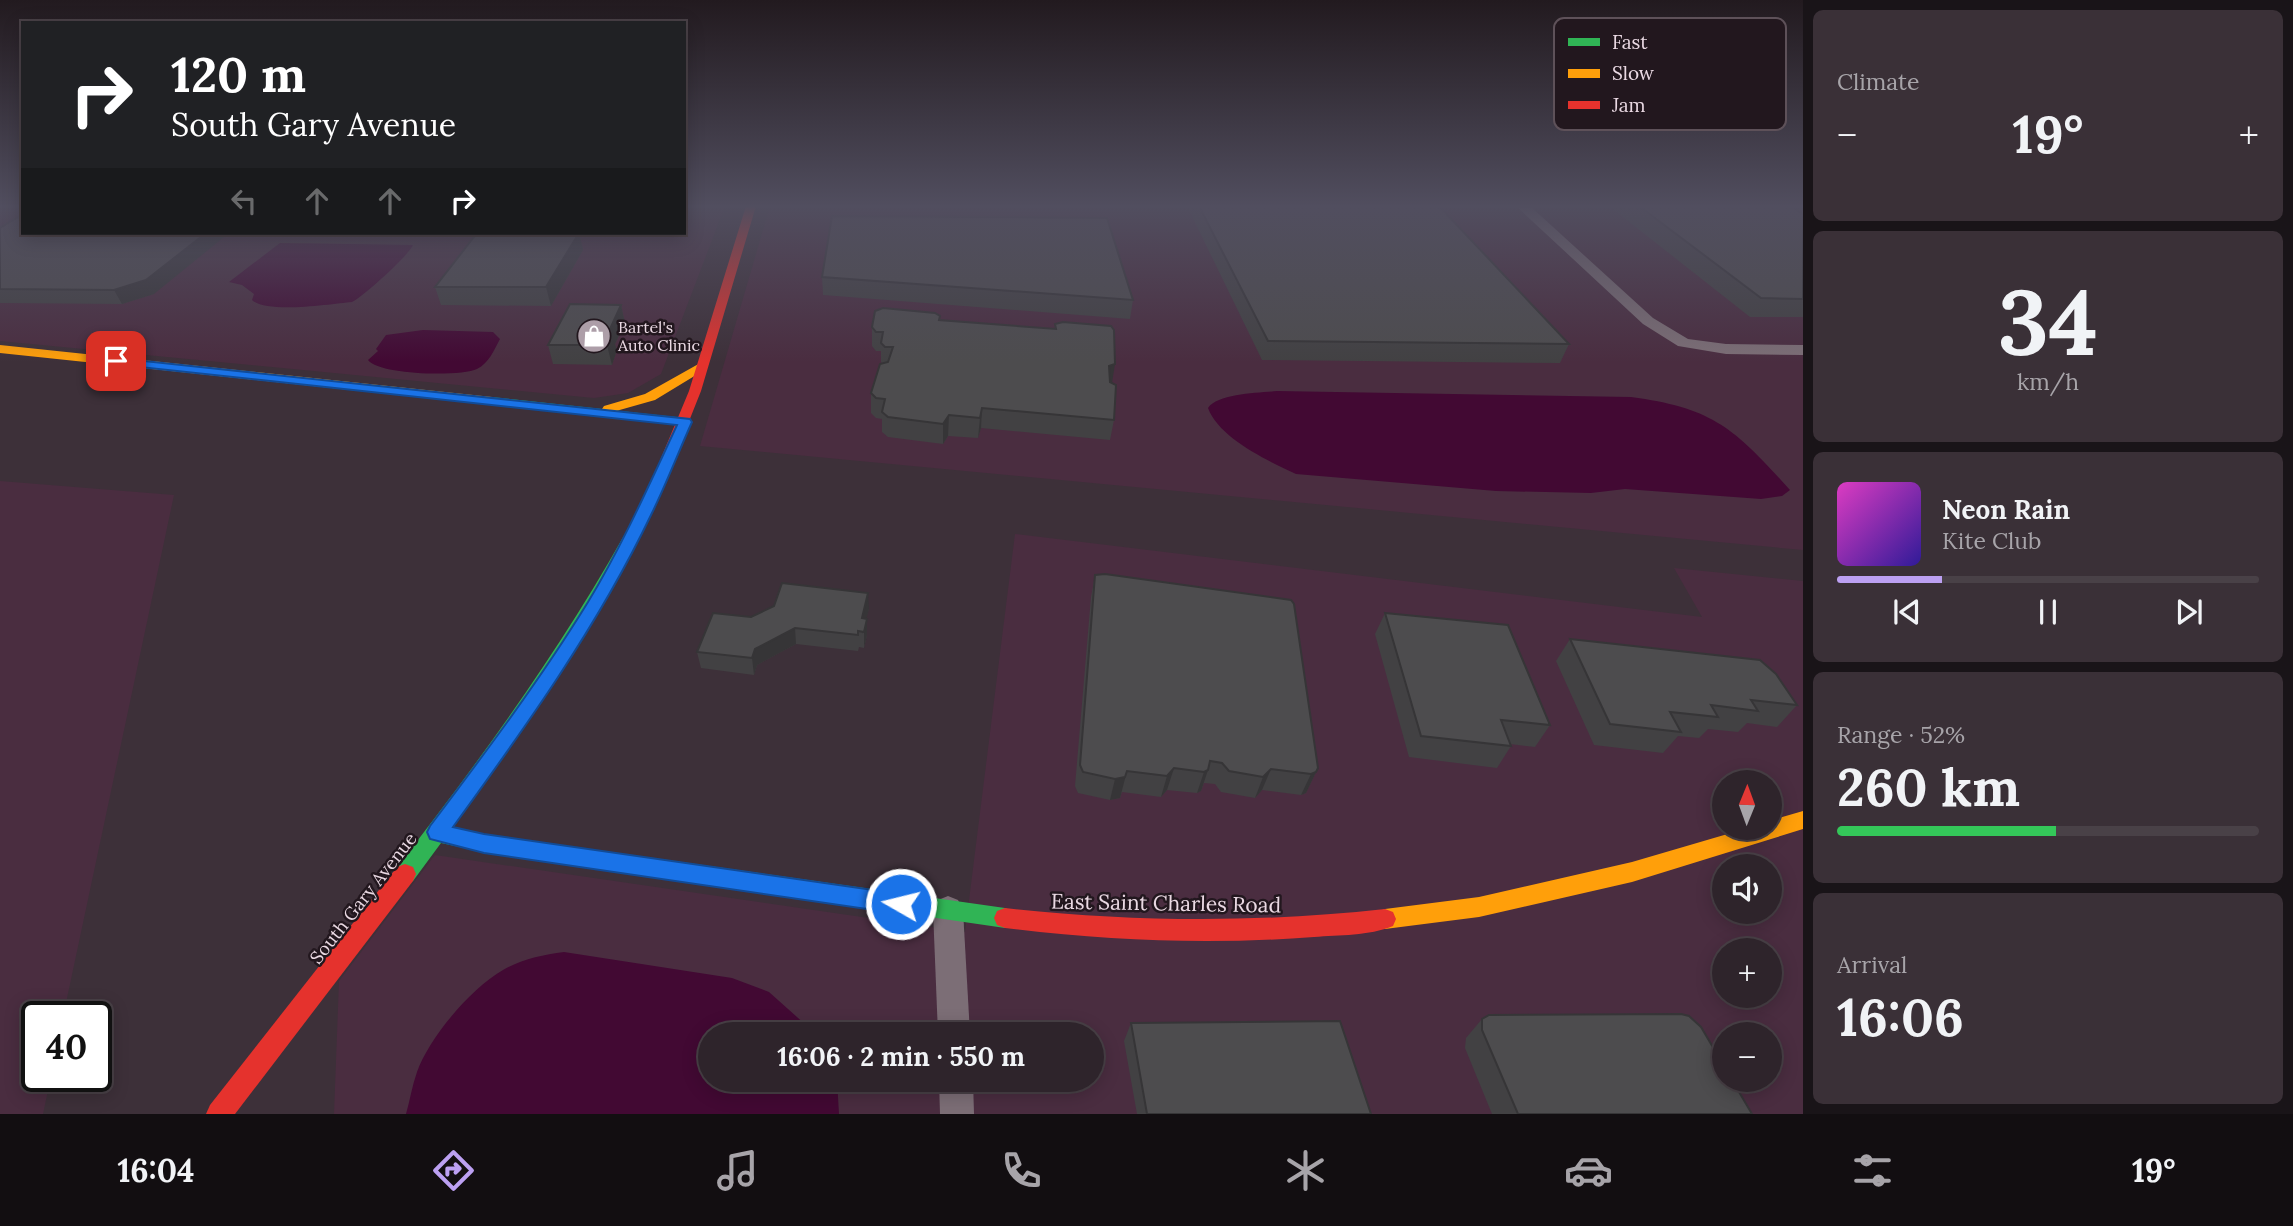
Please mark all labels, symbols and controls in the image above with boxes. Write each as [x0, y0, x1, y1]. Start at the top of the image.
legend [1554, 18, 1786, 130]
text: Fast [1612, 30, 1648, 54]
text: 120 m [171, 43, 306, 105]
icon: right [56, 49, 147, 140]
text: Slow [1612, 61, 1655, 85]
text: Climate [1837, 67, 1919, 96]
text: Jam [1611, 93, 1646, 117]
text: 19° [2013, 101, 2083, 167]
text: South Gary Avenue [171, 104, 456, 145]
text: − [1837, 111, 1857, 159]
text: + [2239, 111, 2259, 159]
icon: left [225, 182, 263, 220]
icon: ahead [298, 182, 336, 220]
icon: ahead [371, 182, 409, 220]
icon: right [444, 182, 482, 220]
text: 34 [1998, 263, 2098, 380]
shop icon: Bartel's Auto Clinic [575, 317, 613, 355]
place label: Bartel's Auto Clinic [617, 317, 700, 355]
pin [86, 331, 146, 391]
icon: arrive [97, 342, 135, 380]
text: km/h [2017, 367, 2079, 396]
text: Neon Rain [1942, 493, 2070, 526]
text: Kite Club [1942, 526, 2041, 555]
icon: previous [1888, 593, 1926, 631]
icon: pause [2029, 593, 2067, 631]
icon: next [2170, 593, 2208, 631]
text: Range · 52% [1837, 720, 1965, 749]
text: 260 km [1837, 754, 2020, 820]
north arrow [1712, 770, 1782, 840]
map controls [1712, 770, 1782, 1092]
street label: South Gary Avenue [305, 828, 422, 968]
button: sound [1712, 854, 1782, 924]
position arrow [864, 867, 938, 941]
street label: East Saint Charles Road [1051, 887, 1281, 919]
button: + [1712, 938, 1782, 1008]
text: Arrival [1837, 950, 1907, 979]
text: 16:06 [1837, 984, 1964, 1050]
speed limit sign: 40 [21, 1001, 112, 1092]
button: − [1712, 1022, 1782, 1092]
text: 16:06 · 2 min · 550 m [777, 1040, 1025, 1073]
icon: directions [429, 1146, 478, 1195]
icon: music [713, 1146, 762, 1195]
icon: phone [997, 1146, 1046, 1195]
icon: climate [1281, 1146, 1330, 1195]
icon: car [1564, 1146, 1613, 1195]
icon: filters [1848, 1146, 1897, 1195]
text: 16:04 [117, 1150, 195, 1191]
text: 19° [2132, 1150, 2176, 1191]

